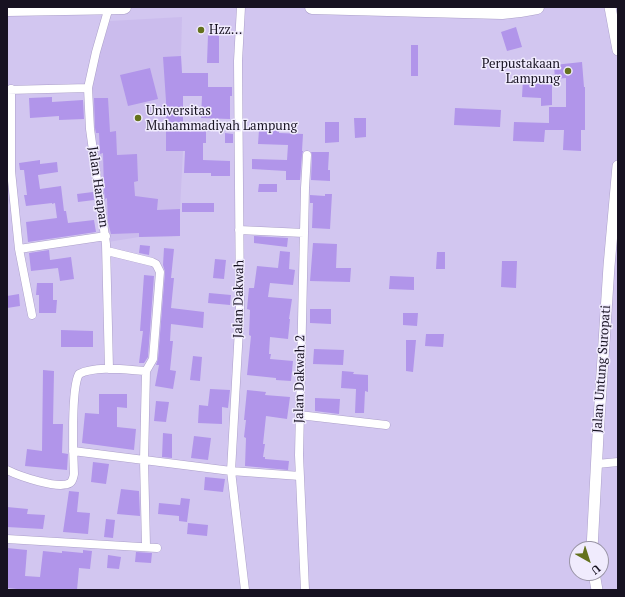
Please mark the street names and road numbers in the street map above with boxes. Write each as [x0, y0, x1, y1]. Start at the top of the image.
street label: Jalan Harapan [85, 146, 111, 228]
street label: Jalan Dakwah [231, 260, 247, 338]
street label: Jalan Untung Suropati [590, 305, 614, 433]
street label: Jalan Dakwah 2 [291, 335, 309, 423]

